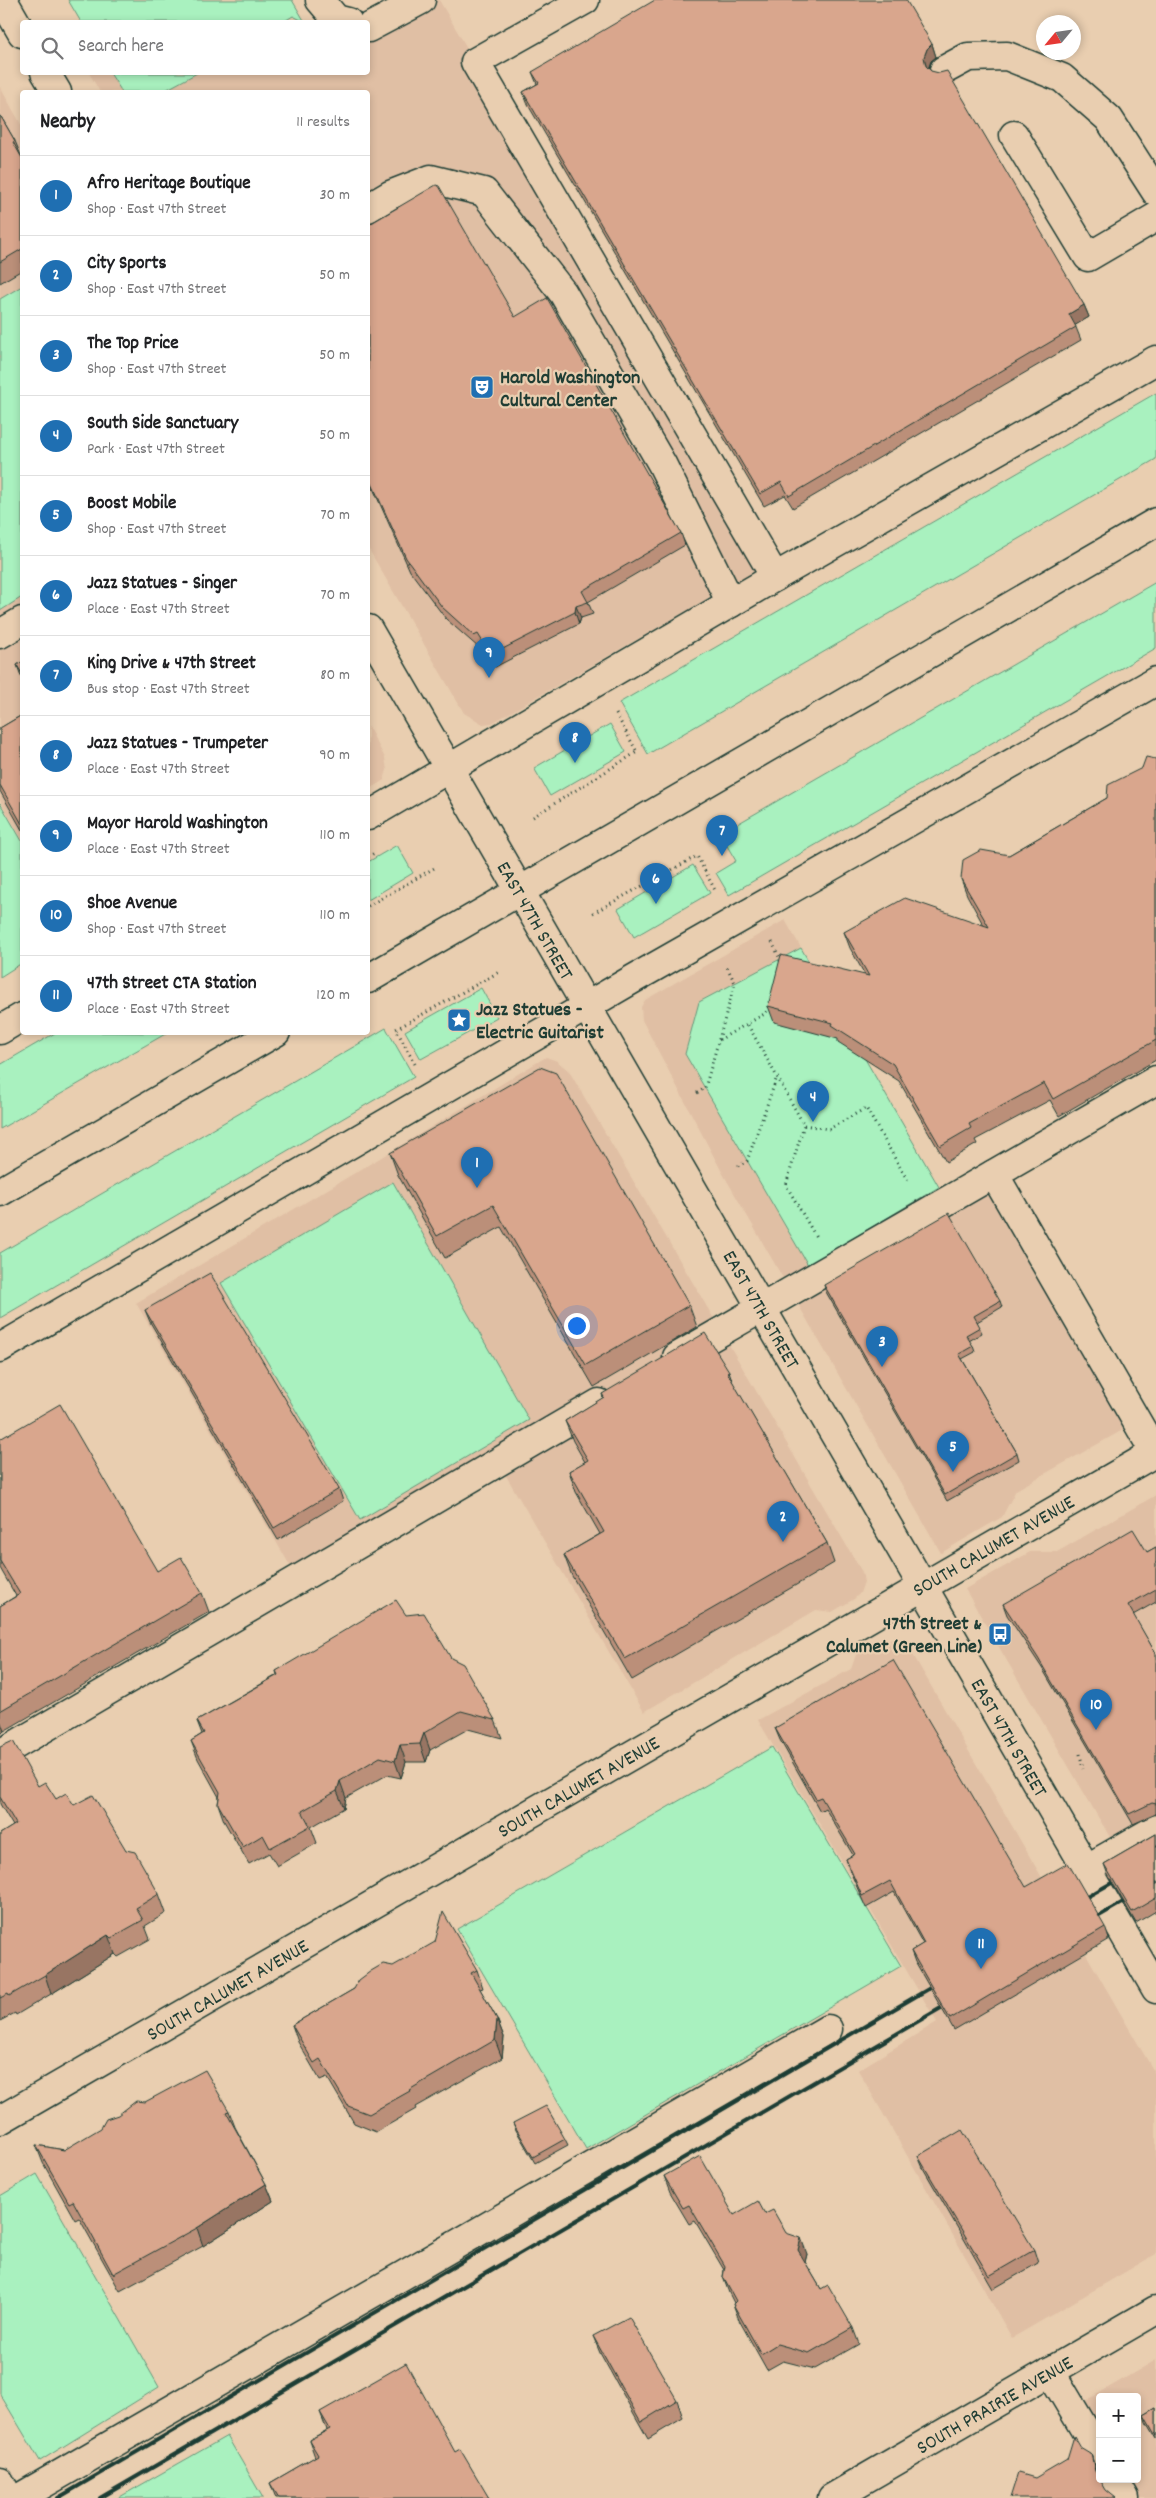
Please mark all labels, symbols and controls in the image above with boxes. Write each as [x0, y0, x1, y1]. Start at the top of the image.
north arrow [1036, 15, 1081, 60]
search box [20, 20, 370, 75]
icon: search [38, 34, 66, 62]
text: Search here [78, 34, 164, 61]
text: Nearby [40, 108, 95, 138]
text: 11 results [296, 111, 350, 134]
text: Afro Heritage Boutique [87, 171, 251, 198]
text: 1 [54, 184, 58, 207]
text: 30 m [320, 184, 350, 207]
text: Shop · East 47th Street [87, 198, 227, 221]
text: City Sports [87, 251, 167, 278]
text: 2 [53, 264, 60, 287]
text: 50 m [319, 264, 350, 287]
text: Shop · East 47th Street [87, 278, 227, 301]
text: The Top Price [87, 331, 179, 358]
text: 3 [52, 344, 60, 367]
text: 50 m [319, 344, 350, 367]
text: Shop · East 47th Street [87, 358, 227, 381]
place label: Harold Washington Cultural Center [500, 365, 640, 416]
theatre icon: Harold Washington Cultural Center [469, 374, 495, 400]
text: South Side Sanctuary [87, 411, 238, 438]
text: 4 [53, 424, 59, 447]
text: 50 m [319, 424, 350, 447]
text: Park · East 47th Street [87, 438, 225, 461]
text: Boost Mobile [87, 491, 176, 518]
text: 5 [52, 504, 60, 527]
text: 70 m [320, 504, 350, 527]
text: Shop · East 47th Street [87, 518, 227, 541]
text: Jazz Statues - Singer [87, 571, 237, 598]
text: 6 [52, 584, 60, 607]
text: 70 m [320, 584, 350, 607]
text: Place · East 47th Street [87, 598, 230, 621]
pin: 9 [473, 637, 505, 678]
text: King Drive & 47th Street [87, 651, 256, 678]
text: 7 [53, 664, 59, 687]
text: 80 m [320, 664, 350, 687]
text: Bus stop · East 47th Street [87, 678, 250, 701]
pin: 8 [559, 722, 591, 763]
text: Jazz Statues - Trumpeter [87, 731, 268, 758]
text: 8 [53, 744, 59, 767]
text: 90 m [319, 744, 350, 767]
text: Place · East 47th Street [87, 758, 230, 781]
text: Mayor Harold Washington [87, 811, 268, 838]
pin: 7 [706, 815, 738, 856]
text: 9 [52, 824, 60, 847]
text: 110 m [320, 824, 350, 847]
text: Place · East 47th Street [87, 838, 230, 861]
street label: EAST 47TH STREET [488, 857, 579, 986]
pin: 6 [640, 863, 672, 904]
text: Shoe Avenue [87, 891, 177, 918]
text: 10 [50, 904, 62, 927]
text: 110 m [320, 904, 350, 927]
text: Shop · East 47th Street [87, 918, 227, 941]
text: 47th Street CTA Station [87, 971, 256, 998]
text: 11 [52, 984, 60, 1007]
text: 120 m [316, 984, 350, 1007]
place label: Jazz Statues - Electric Guitarist [476, 997, 604, 1048]
text: Place · East 47th Street [87, 998, 230, 1021]
place icon: Jazz Statues - Electric Guitarist [446, 1007, 472, 1033]
pin: 4 [797, 1081, 829, 1122]
pin: 1 [461, 1147, 493, 1188]
street label: EAST 47TH STREET [714, 1246, 805, 1375]
your location [564, 1313, 590, 1339]
pin: 3 [866, 1326, 898, 1367]
pin: 5 [937, 1431, 969, 1472]
street label: SOUTH CALUMET AVENUE [908, 1490, 1081, 1605]
pin: 2 [767, 1501, 799, 1542]
place label: 47th Street & Calumet (Green Line) [826, 1611, 982, 1662]
bus stop icon: 47th Street & Calumet (Green Line) [987, 1621, 1013, 1647]
street label: EAST 47TH STREET [962, 1674, 1053, 1803]
pin: 10 [1080, 1689, 1112, 1730]
street label: SOUTH CALUMET AVENUE [493, 1731, 666, 1846]
pin: 11 [965, 1928, 997, 1969]
street label: SOUTH CALUMET AVENUE [142, 1934, 315, 2049]
street label: SOUTH PRAIRIE AVENUE [912, 2350, 1079, 2463]
map controls [1096, 2393, 1141, 2483]
button: + [1096, 2393, 1141, 2438]
button: − [1096, 2438, 1141, 2483]

